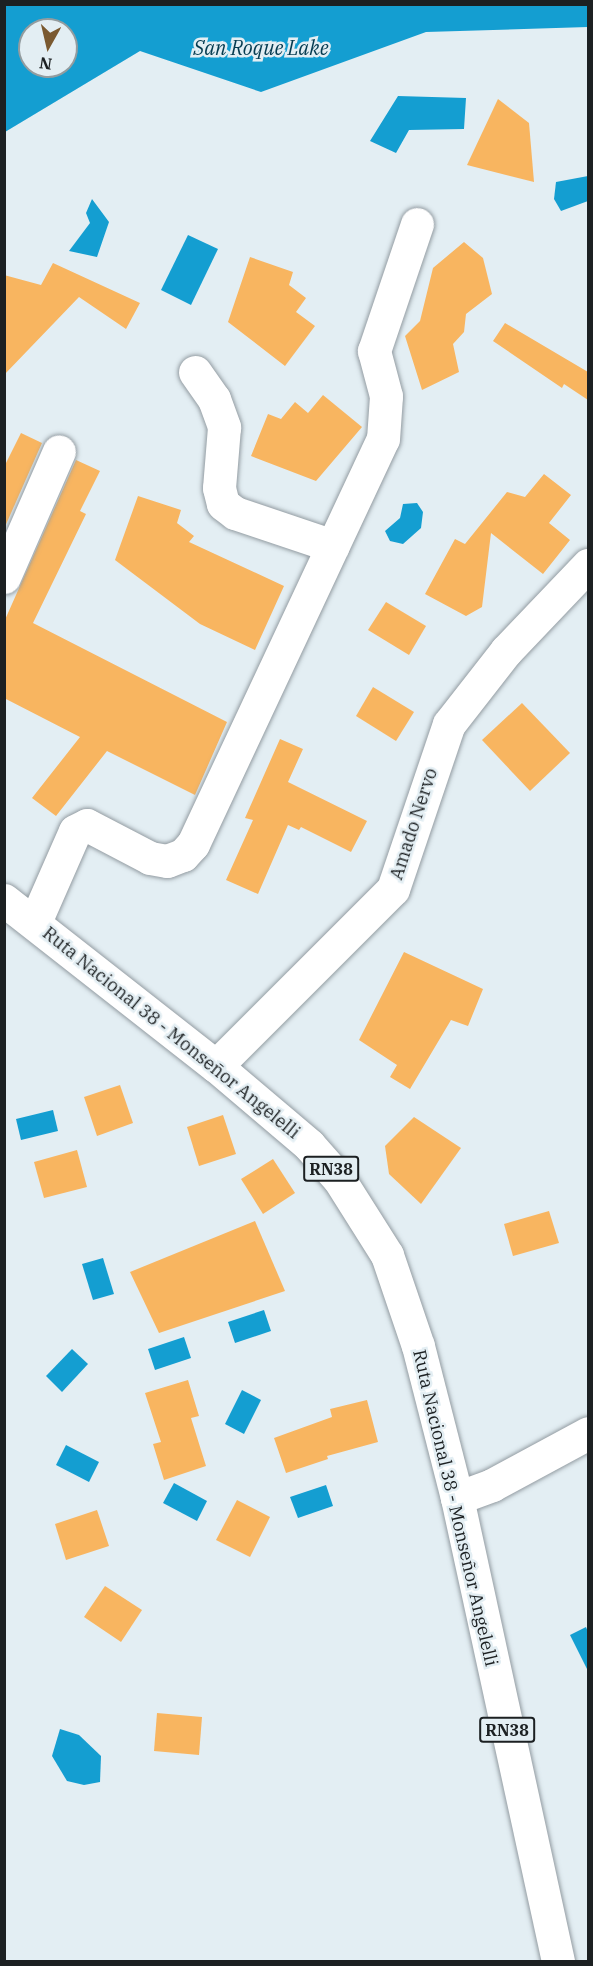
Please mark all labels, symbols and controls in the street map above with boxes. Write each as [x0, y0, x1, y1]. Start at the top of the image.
north arrow [18, 18, 78, 78]
water label: San Roque Lake [193, 35, 329, 59]
text: N [38, 53, 53, 75]
street label: Amado Nervo [386, 765, 442, 883]
street label: Ruta Nacional 38 - Monseñor Angelelli [38, 922, 304, 1144]
road number: RN38 [302, 1156, 360, 1182]
street label: Ruta Nacional 38 - Monseñor Angelelli [408, 1347, 502, 1669]
road number: RN38 [478, 1717, 536, 1743]

